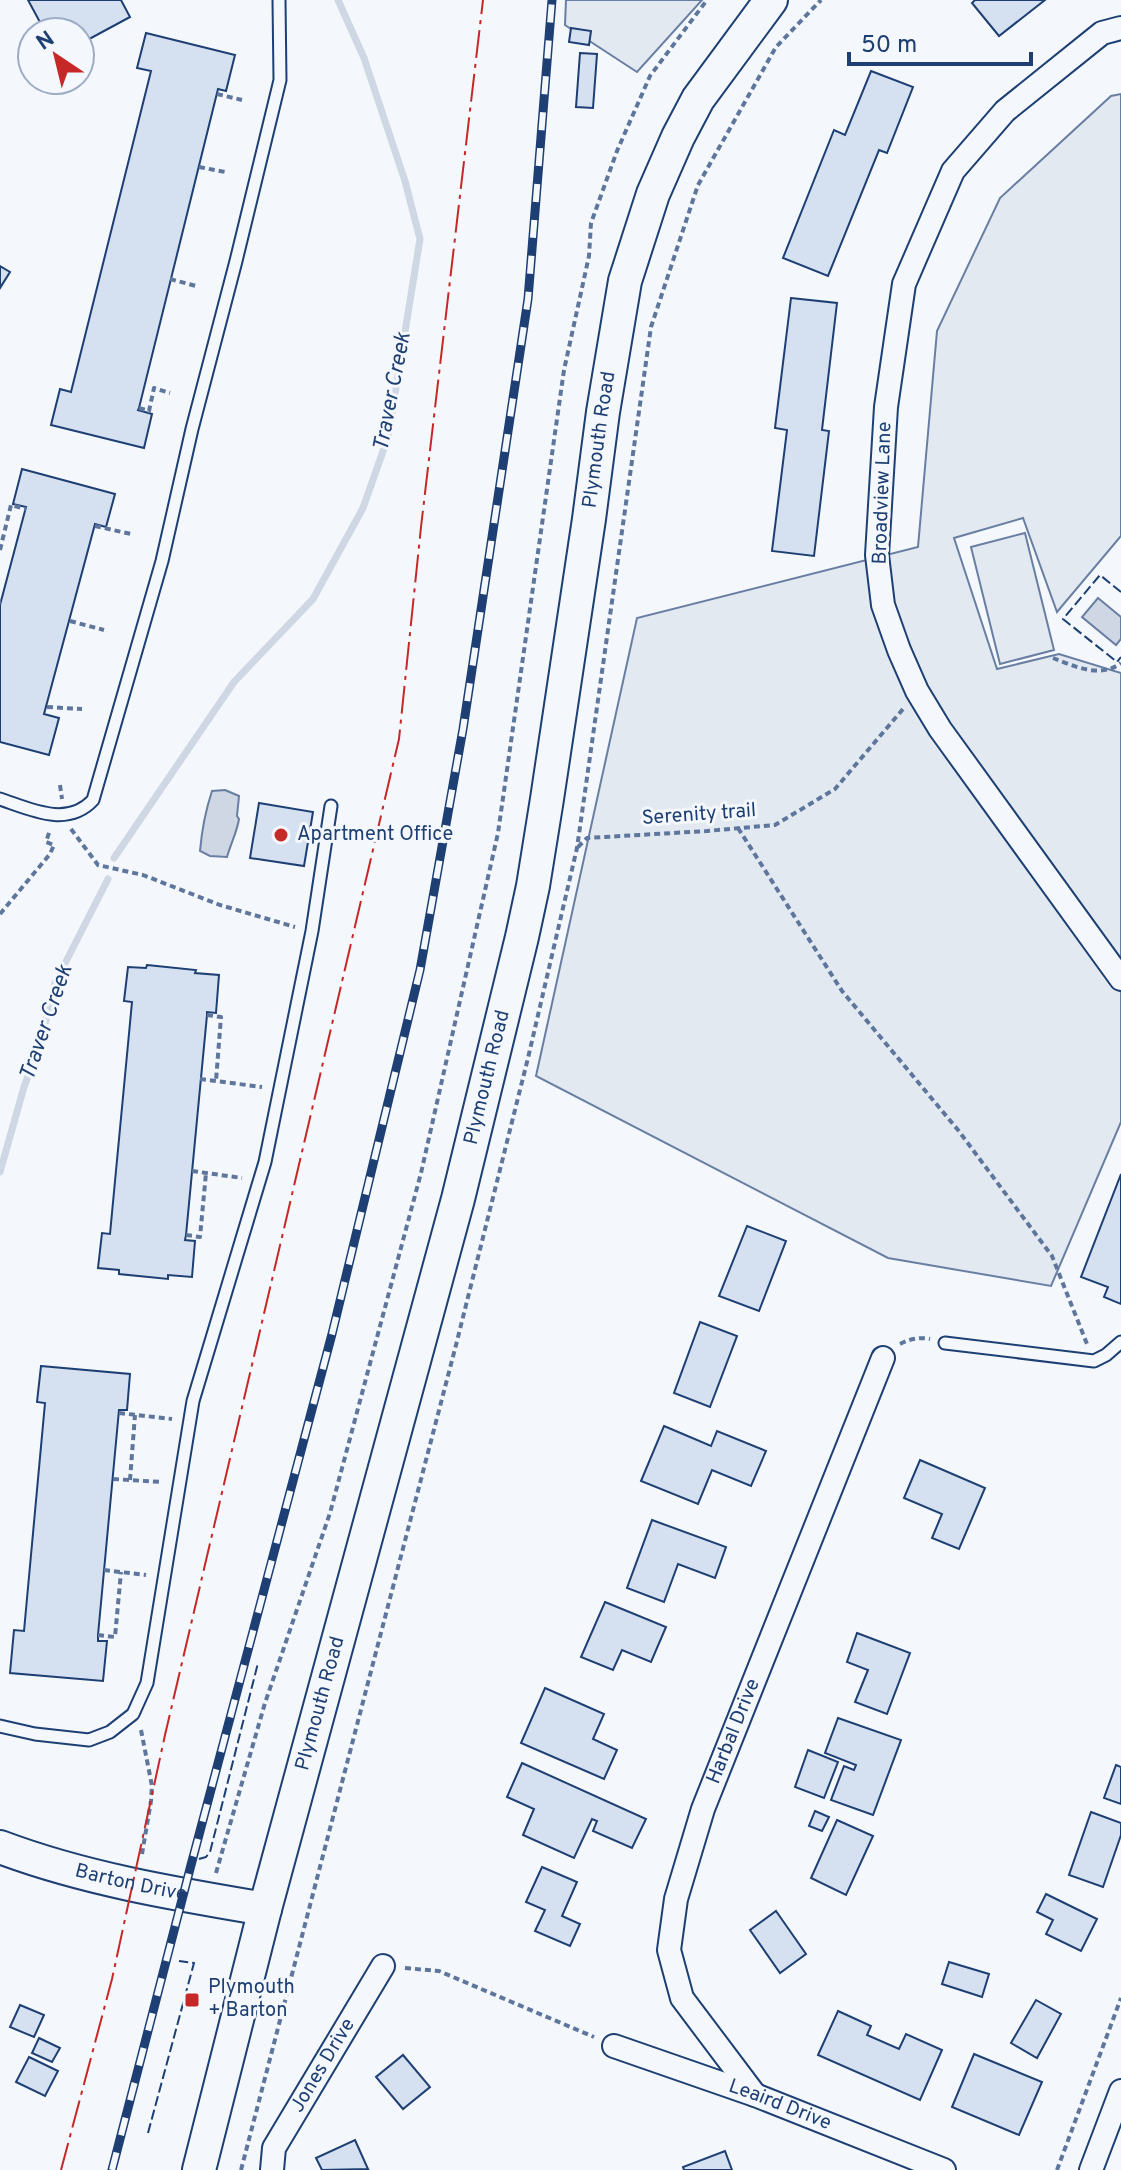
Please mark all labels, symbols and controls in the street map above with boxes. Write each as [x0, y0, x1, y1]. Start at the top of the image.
north arrow [16, 16, 96, 96]
scale bar [849, 16, 1031, 66]
text: N [32, 26, 60, 57]
text: 50 m [861, 31, 917, 61]
water label: Traver Creek [368, 329, 418, 454]
street label: Plymouth Road [578, 370, 623, 510]
street label: Broadview Lane [868, 421, 898, 565]
street label: Serenity trail [641, 798, 757, 832]
place label: Apartment Office [297, 822, 453, 848]
marker: Apartment Office [272, 826, 290, 844]
water label: Traver Creek [15, 961, 80, 1084]
street label: Plymouth Road [459, 1008, 517, 1148]
street label: Plymouth Road [290, 1634, 351, 1774]
street label: Harbal Drive [701, 1675, 767, 1788]
street label: Barton Drive [72, 1858, 189, 1908]
place label: Plymouth + Barton [208, 1975, 295, 2024]
marker: Plymouth + Barton [183, 1991, 201, 2009]
street label: Jones Drive [285, 2014, 362, 2118]
street label: Leaird Drive [725, 2074, 835, 2137]

